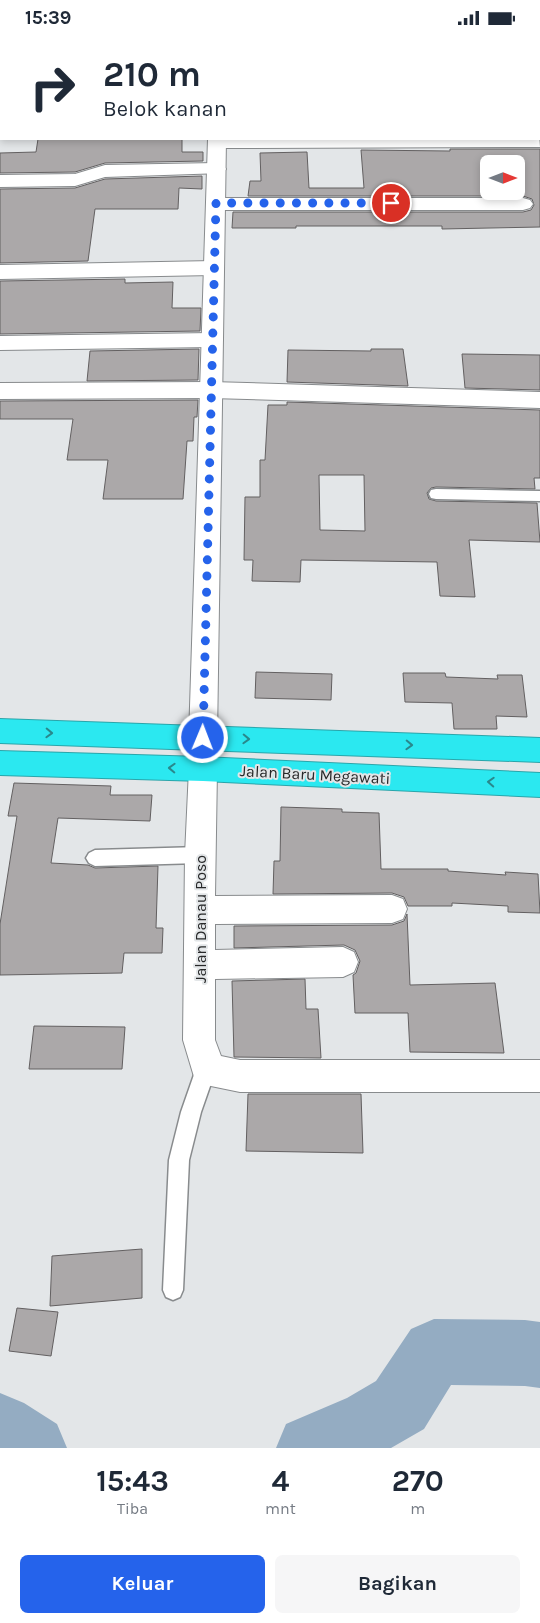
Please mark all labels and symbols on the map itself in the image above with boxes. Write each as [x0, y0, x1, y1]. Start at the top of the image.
north arrow [480, 155, 525, 200]
pin [370, 182, 412, 224]
position arrow [176, 711, 228, 763]
one-way arrow [45, 727, 53, 738]
one-way arrow [242, 734, 250, 744]
one-way arrow [405, 740, 413, 750]
street label: Jalan Baru Megawati [239, 761, 391, 788]
one-way arrow [167, 762, 175, 773]
one-way arrow [487, 777, 495, 788]
street label: Jalan Danau Poso [191, 855, 210, 983]

